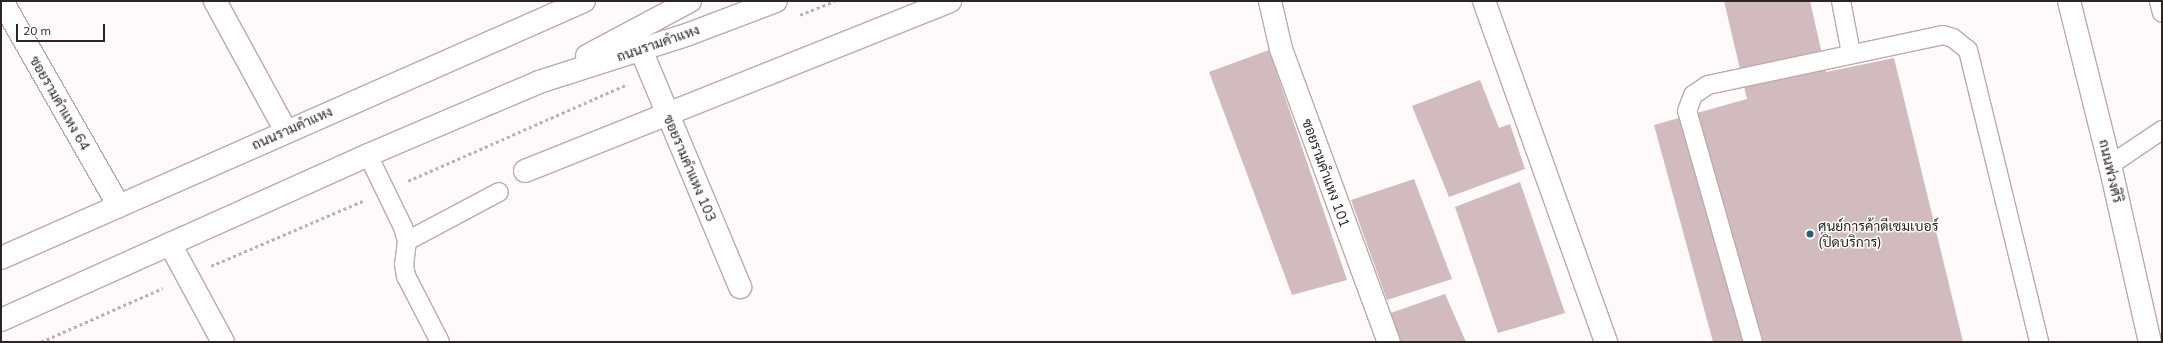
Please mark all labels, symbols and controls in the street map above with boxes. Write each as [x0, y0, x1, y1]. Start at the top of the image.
scale bar [18, 16, 107, 42]
street label: ถนนรามคำแหง [614, 21, 702, 65]
text: 20 m [23, 23, 51, 38]
street label: ซอยรามคำแหง 64 [26, 53, 94, 153]
street label: ถนนรามคำแหง [249, 103, 335, 153]
street label: ซอยรามคำแหง 103 [660, 112, 720, 224]
street label: ซอยรามคำแหง 101 [1299, 116, 1353, 230]
street label: ถนนพ่วงศิริ [2096, 138, 2126, 204]
place label: ศูนย์การค้าดีเซมเบอร์ (ปิดบริการ) [1818, 218, 1938, 250]
marker: ศูนย์การค้าดีเซมเบอร์ (ปิดบริการ) [1805, 229, 1815, 239]

